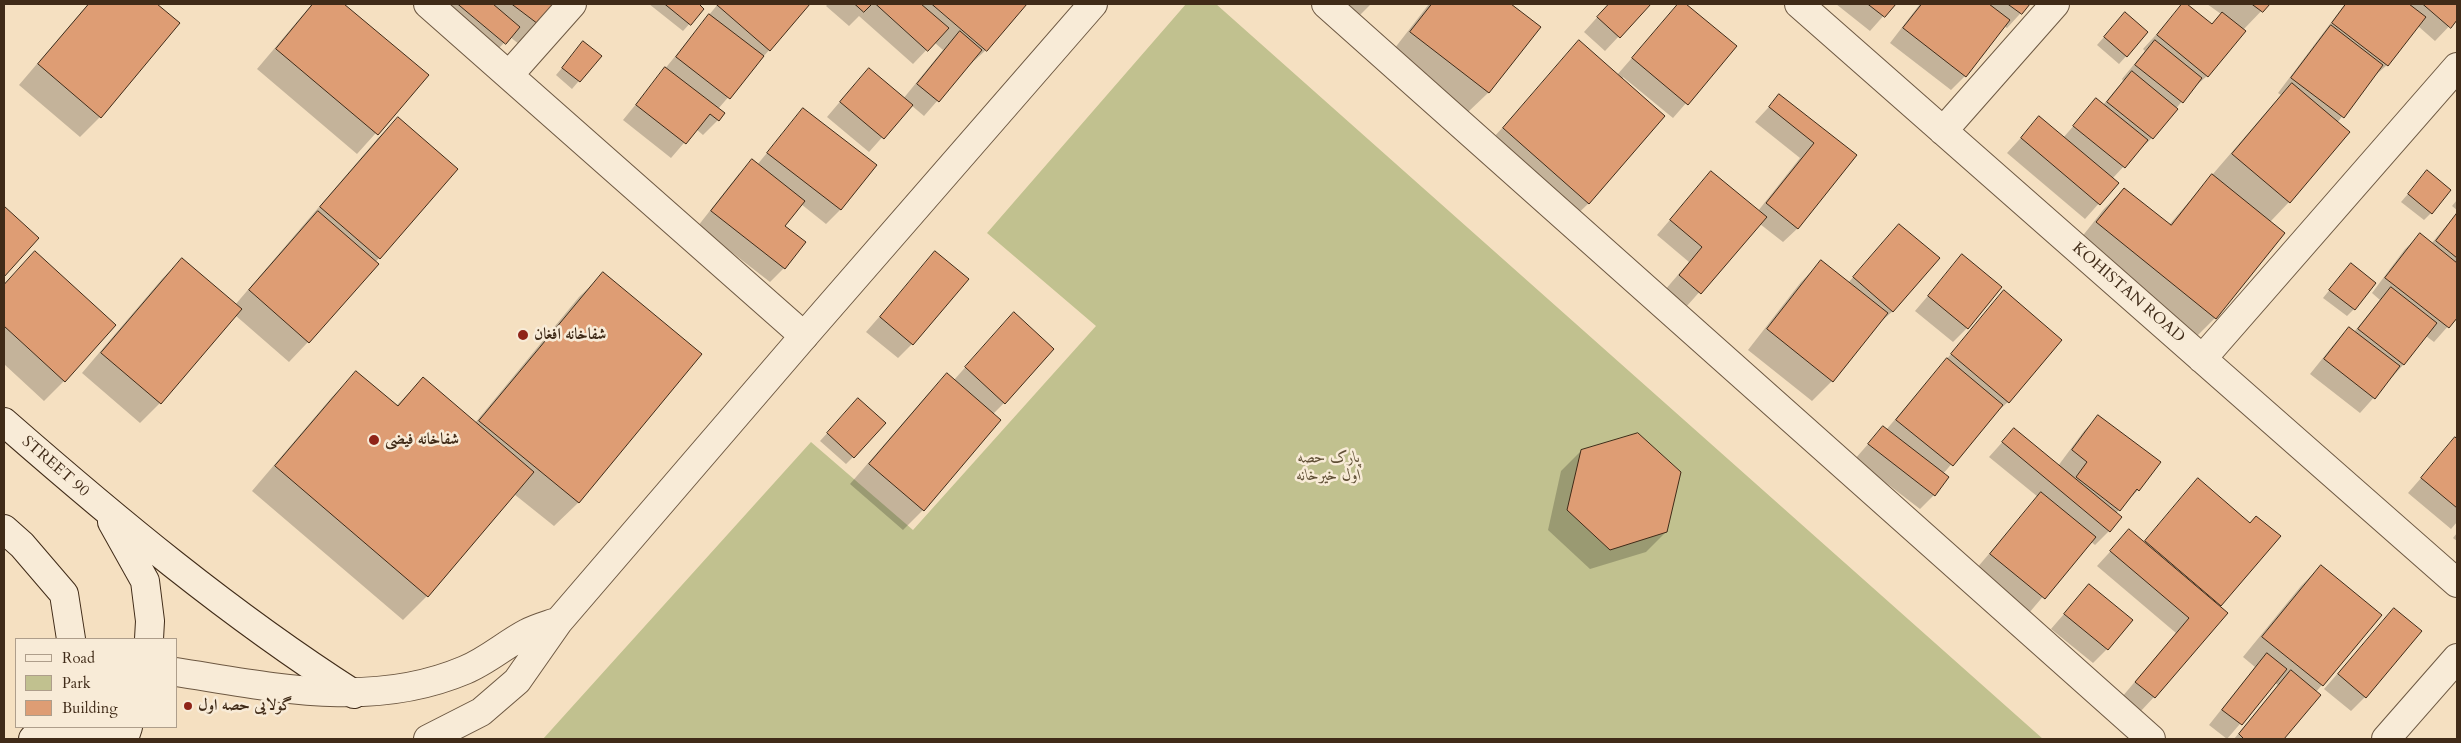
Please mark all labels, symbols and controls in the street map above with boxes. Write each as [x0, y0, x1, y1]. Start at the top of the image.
street label: KOHISTAN ROAD [2068, 239, 2188, 347]
place label: شفاخانه افغان [534, 325, 606, 345]
marker: شفاخانه افغان [516, 328, 530, 342]
place label: شفاخانه فیضی [385, 430, 459, 450]
street label: STREET 90 [17, 433, 93, 501]
marker: شفاخانه فیضی [367, 433, 381, 447]
park label: پارک حصه اول خیرخانه [1297, 448, 1361, 486]
legend [15, 638, 178, 728]
text: Road [62, 648, 95, 668]
text: Park [62, 673, 91, 693]
place label: گولایی حصه اول [198, 696, 292, 716]
text: Building [62, 698, 118, 718]
marker: گولایی حصه اول [182, 700, 194, 712]

